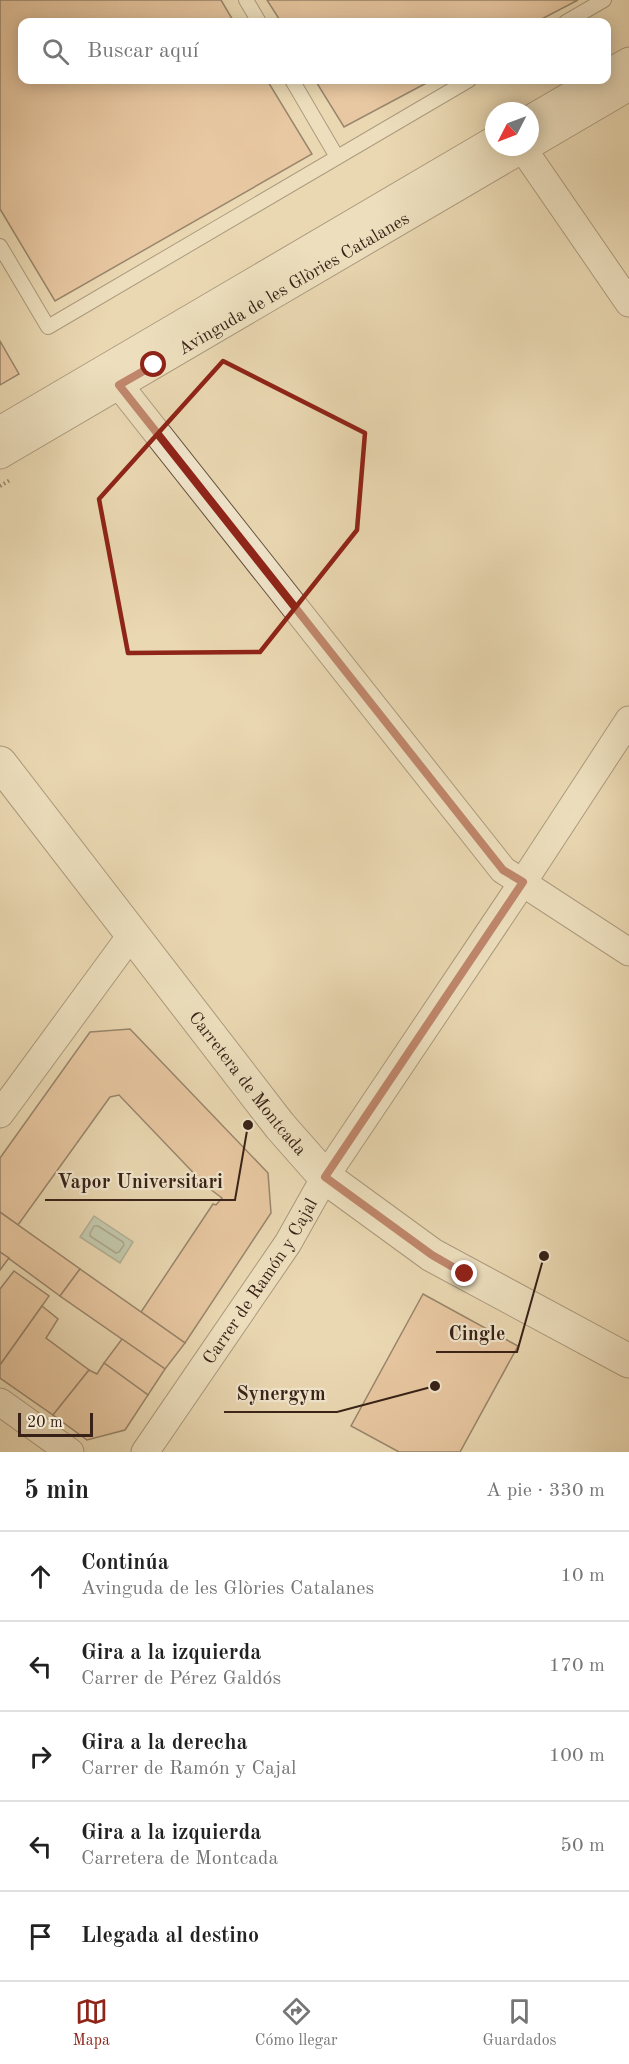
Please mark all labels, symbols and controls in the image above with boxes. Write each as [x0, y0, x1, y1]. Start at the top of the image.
search box [18, 18, 611, 84]
icon: search [39, 35, 72, 68]
text: Buscar aquí [87, 40, 199, 62]
north arrow [485, 102, 539, 156]
street label: Avinguda de les Glòries Catalanes [175, 209, 413, 359]
route start [140, 351, 166, 377]
street label: Carretera de Montcada [185, 1008, 310, 1159]
callout: Vapor Universitari [45, 1162, 235, 1200]
text: Vapor Universitari [57, 1173, 223, 1193]
street label: Carrer de Ramón y Cajal [200, 1196, 321, 1368]
route end [451, 1260, 477, 1286]
callout: Cingle [436, 1314, 517, 1352]
text: Cingle [449, 1325, 505, 1345]
callout: Synergym [224, 1374, 337, 1412]
text: Synergym [236, 1385, 326, 1405]
scale bar [18, 1410, 93, 1438]
text: 20 m [27, 1415, 63, 1431]
text: 5 min [24, 1478, 89, 1504]
text: A pie · 330 m [486, 1481, 605, 1501]
text: Continúa [81, 1552, 169, 1574]
icon: ahead [24, 1560, 57, 1593]
text: 10 m [560, 1566, 605, 1586]
text: Avinguda de les Glòries Catalanes [81, 1579, 374, 1599]
text: Gira a la izquierda [81, 1642, 261, 1664]
icon: left [24, 1650, 57, 1683]
text: 170 m [549, 1656, 605, 1676]
text: Carrer de Pérez Galdós [81, 1669, 281, 1689]
text: Gira a la derecha [81, 1732, 248, 1754]
icon: right [24, 1740, 57, 1773]
text: 100 m [549, 1746, 605, 1766]
text: Carrer de Ramón y Cajal [81, 1759, 296, 1779]
text: Gira a la izquierda [81, 1822, 261, 1844]
icon: left [24, 1830, 57, 1863]
text: 50 m [560, 1836, 605, 1856]
text: Carretera de Montcada [81, 1849, 278, 1869]
icon: arrive [24, 1920, 57, 1953]
text: Llegada al destino [81, 1925, 259, 1947]
tab: Mapa [72, 1995, 110, 2051]
tab: Cómo llegar [255, 1995, 338, 2051]
tab: Guardados [483, 1995, 557, 2051]

